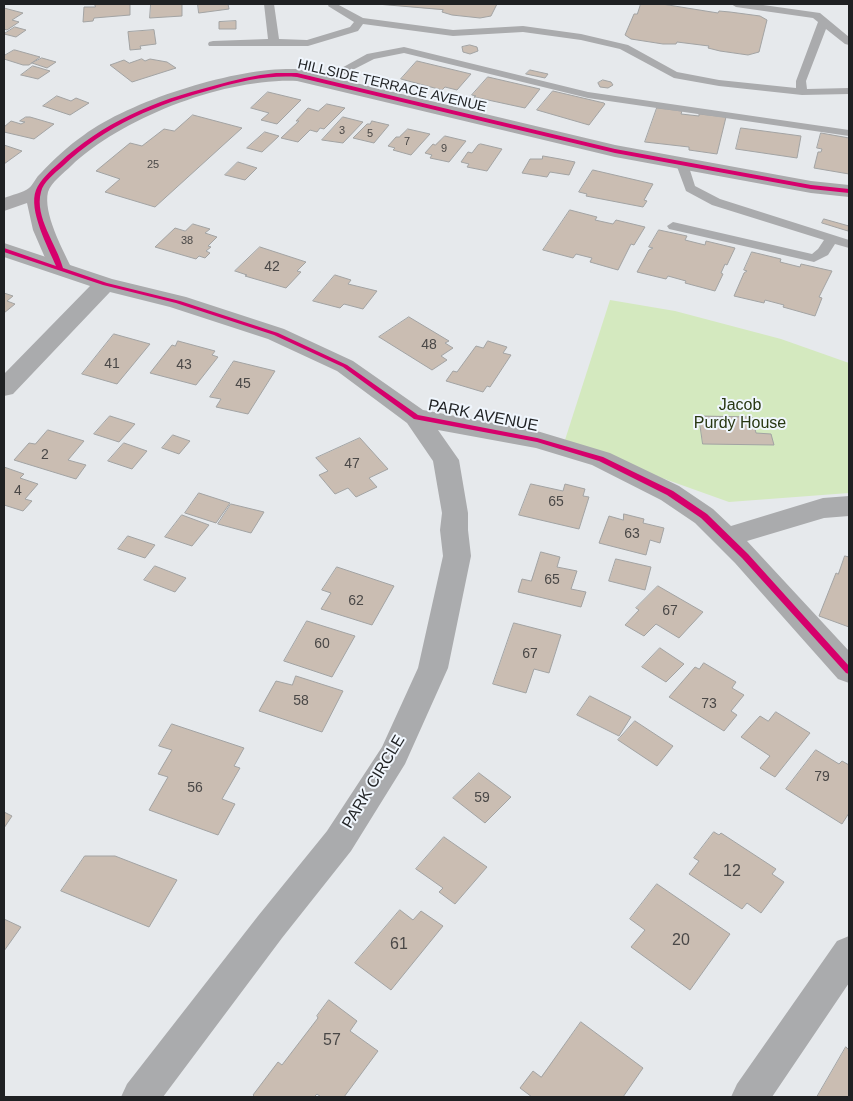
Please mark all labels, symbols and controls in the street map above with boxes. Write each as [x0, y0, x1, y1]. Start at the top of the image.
street label: HILLSIDE TERRACE AVENUE [296, 56, 488, 116]
house number: 3 [339, 124, 345, 138]
house number: 5 [367, 127, 373, 141]
house number: 7 [404, 135, 410, 149]
house number: 9 [441, 142, 447, 156]
house number: 25 [147, 158, 159, 172]
house number: 38 [181, 234, 193, 248]
house number: 42 [264, 259, 280, 275]
house number: 48 [421, 337, 437, 353]
house number: 41 [104, 356, 120, 372]
house number: 43 [176, 357, 192, 373]
house number: 45 [235, 376, 251, 392]
street label: PARK AVENUE [426, 396, 540, 436]
park label: Jacob Purdy House [694, 396, 786, 434]
house number: 2 [41, 447, 49, 463]
house number: 47 [344, 456, 360, 472]
house number: 4 [14, 483, 22, 499]
house number: 65 [548, 494, 564, 510]
house number: 63 [624, 526, 640, 542]
house number: 65 [544, 572, 560, 588]
house number: 62 [348, 593, 364, 609]
house number: 67 [662, 603, 678, 619]
house number: 60 [314, 636, 330, 652]
house number: 67 [522, 646, 538, 662]
house number: 58 [293, 693, 309, 709]
house number: 73 [701, 696, 717, 712]
street label: PARK CIRCLE [339, 732, 409, 832]
house number: 79 [814, 769, 830, 785]
house number: 56 [187, 780, 203, 796]
house number: 59 [474, 790, 490, 806]
house number: 12 [723, 862, 741, 882]
house number: 20 [672, 931, 690, 951]
house number: 61 [390, 935, 408, 955]
house number: 57 [323, 1031, 341, 1051]

